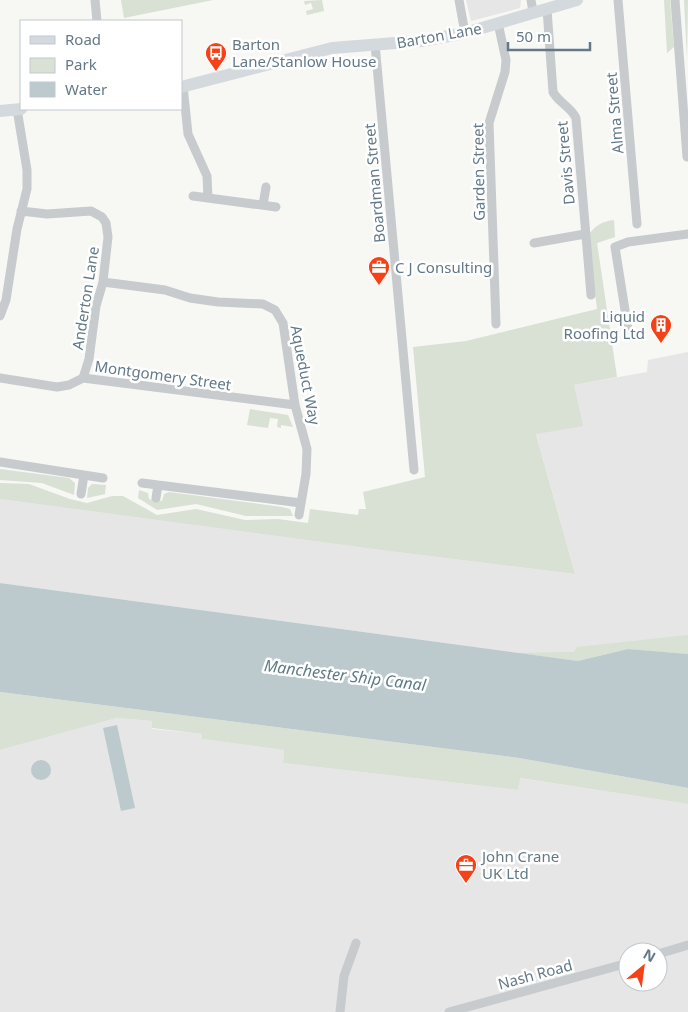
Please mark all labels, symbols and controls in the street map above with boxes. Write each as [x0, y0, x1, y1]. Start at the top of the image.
street label: Barton Lane [395, 18, 483, 52]
legend [20, 20, 182, 110]
scale bar [508, 20, 590, 52]
text: 50 m [516, 26, 551, 46]
text: Road [65, 29, 101, 49]
place label: Barton Lane/Stanlow House [232, 34, 376, 71]
bus stop icon: Barton Lane/Stanlow House [204, 41, 228, 72]
text: Park [65, 54, 97, 74]
street label: Alma Street [600, 71, 628, 155]
text: Water [65, 79, 107, 99]
street label: Davis Street [551, 120, 579, 206]
street label: Boardman Street [359, 122, 389, 244]
street label: Garden Street [467, 122, 489, 221]
street label: Anderton Lane [67, 245, 103, 351]
office icon: C J Consulting [367, 255, 391, 286]
place label: C J Consulting [395, 257, 492, 277]
place label: Liquid Roofing Ltd [564, 306, 645, 343]
building icon: Liquid Roofing Ltd [649, 313, 673, 344]
street label: Aqueduct Way [287, 323, 326, 427]
street label: Montgomery Street [93, 356, 233, 395]
water label: Manchester Ship Canal [263, 654, 428, 696]
place label: John Crane UK Ltd [480, 846, 559, 883]
office icon: John Crane UK Ltd [454, 853, 478, 884]
north arrow [618, 942, 668, 992]
text: N [640, 944, 659, 966]
street label: Nash Road [496, 954, 574, 994]

